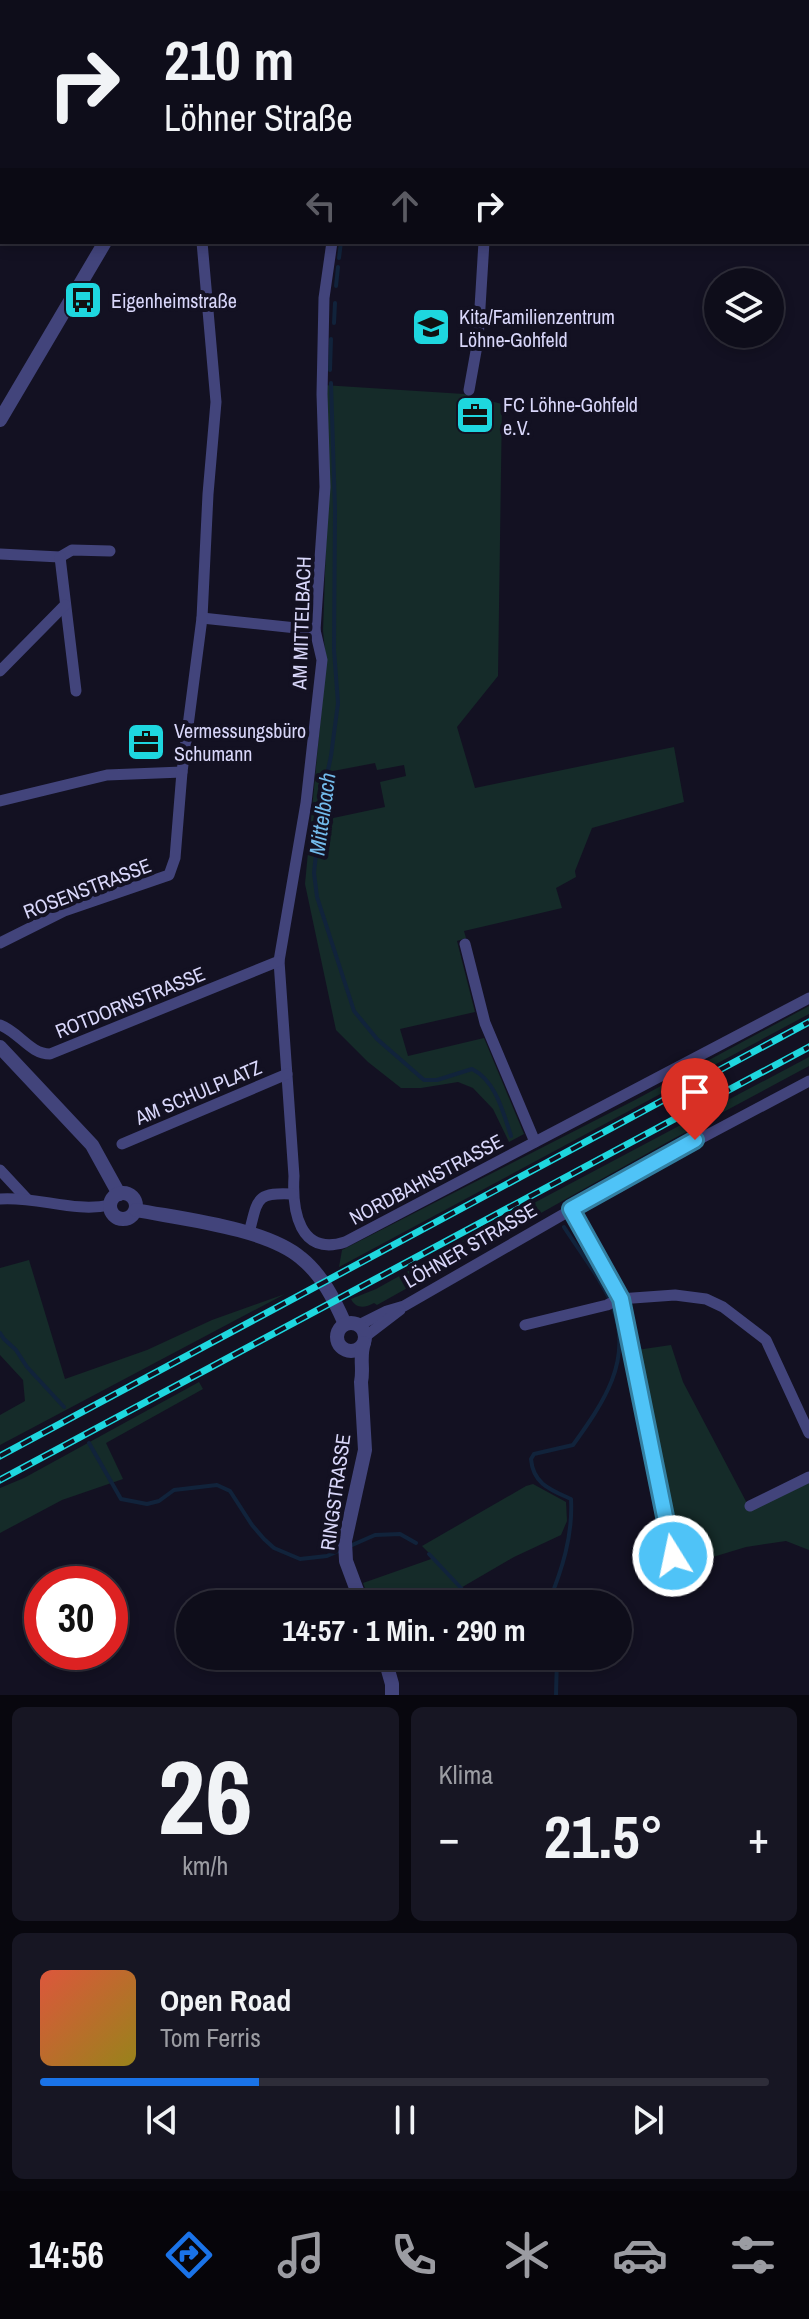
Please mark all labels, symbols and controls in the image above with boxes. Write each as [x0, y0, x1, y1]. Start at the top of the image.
text: 210 m [164, 22, 294, 97]
icon: right [32, 32, 136, 136]
text: Löhner Straße [164, 94, 353, 142]
icon: left [299, 184, 343, 228]
icon: ahead [383, 184, 427, 228]
icon: right [467, 184, 511, 228]
map controls [704, 268, 784, 348]
button: layers [704, 268, 784, 348]
bus stop icon: Eigenheimstraße [62, 279, 104, 321]
place label: Eigenheimstraße [111, 287, 237, 314]
place label: Kita/Familienzentrum Löhne-Gohfeld [459, 303, 615, 353]
school or university icon: Kita/Familienzentrum Löhne-Gohfeld [410, 306, 452, 348]
place label: FC Löhne-Gohfeld e.V. [503, 391, 638, 441]
office icon: FC Löhne-Gohfeld e.V. [454, 394, 496, 436]
street label: AM MITTELBACH [285, 556, 317, 691]
place label: Vermessungsbüro Schumann [174, 717, 306, 767]
office icon: Vermessungsbüro Schumann [125, 721, 167, 763]
water label: Mittelbach [301, 771, 343, 857]
street label: ROSENSTRASSE [19, 851, 155, 925]
street label: ROTDORNSTRASSE [51, 960, 209, 1044]
street label: AM SCHULPLATZ [130, 1053, 265, 1131]
pin [661, 1058, 729, 1140]
icon: arrive [673, 1070, 717, 1114]
street label: NORDBAHNSTRASSE [344, 1127, 508, 1231]
street label: LÖHNER STRASSE [399, 1196, 541, 1294]
street label: RINGSTRASSE [313, 1432, 357, 1552]
position arrow [631, 1514, 715, 1598]
speed limit sign: 30 [24, 1566, 128, 1670]
text: 14:57 · 1 Min. · 290 m [282, 1610, 526, 1650]
text: 26 [158, 1726, 253, 1866]
text: Klima [439, 1757, 493, 1792]
text: 21.5° [544, 1796, 664, 1877]
text: − [439, 1807, 460, 1867]
text: + [748, 1807, 769, 1867]
text: km/h [182, 1848, 228, 1883]
text: Open Road [160, 1980, 291, 2020]
text: Tom Ferris [160, 2020, 261, 2055]
icon: previous [140, 2098, 184, 2142]
icon: pause [383, 2098, 427, 2142]
icon: next [626, 2098, 670, 2142]
icon: directions [161, 2227, 217, 2283]
icon: music [273, 2227, 329, 2283]
icon: phone [386, 2227, 442, 2283]
icon: climate [499, 2227, 555, 2283]
icon: car [612, 2227, 668, 2283]
icon: filters [725, 2227, 781, 2283]
text: 14:56 [28, 2231, 104, 2279]

